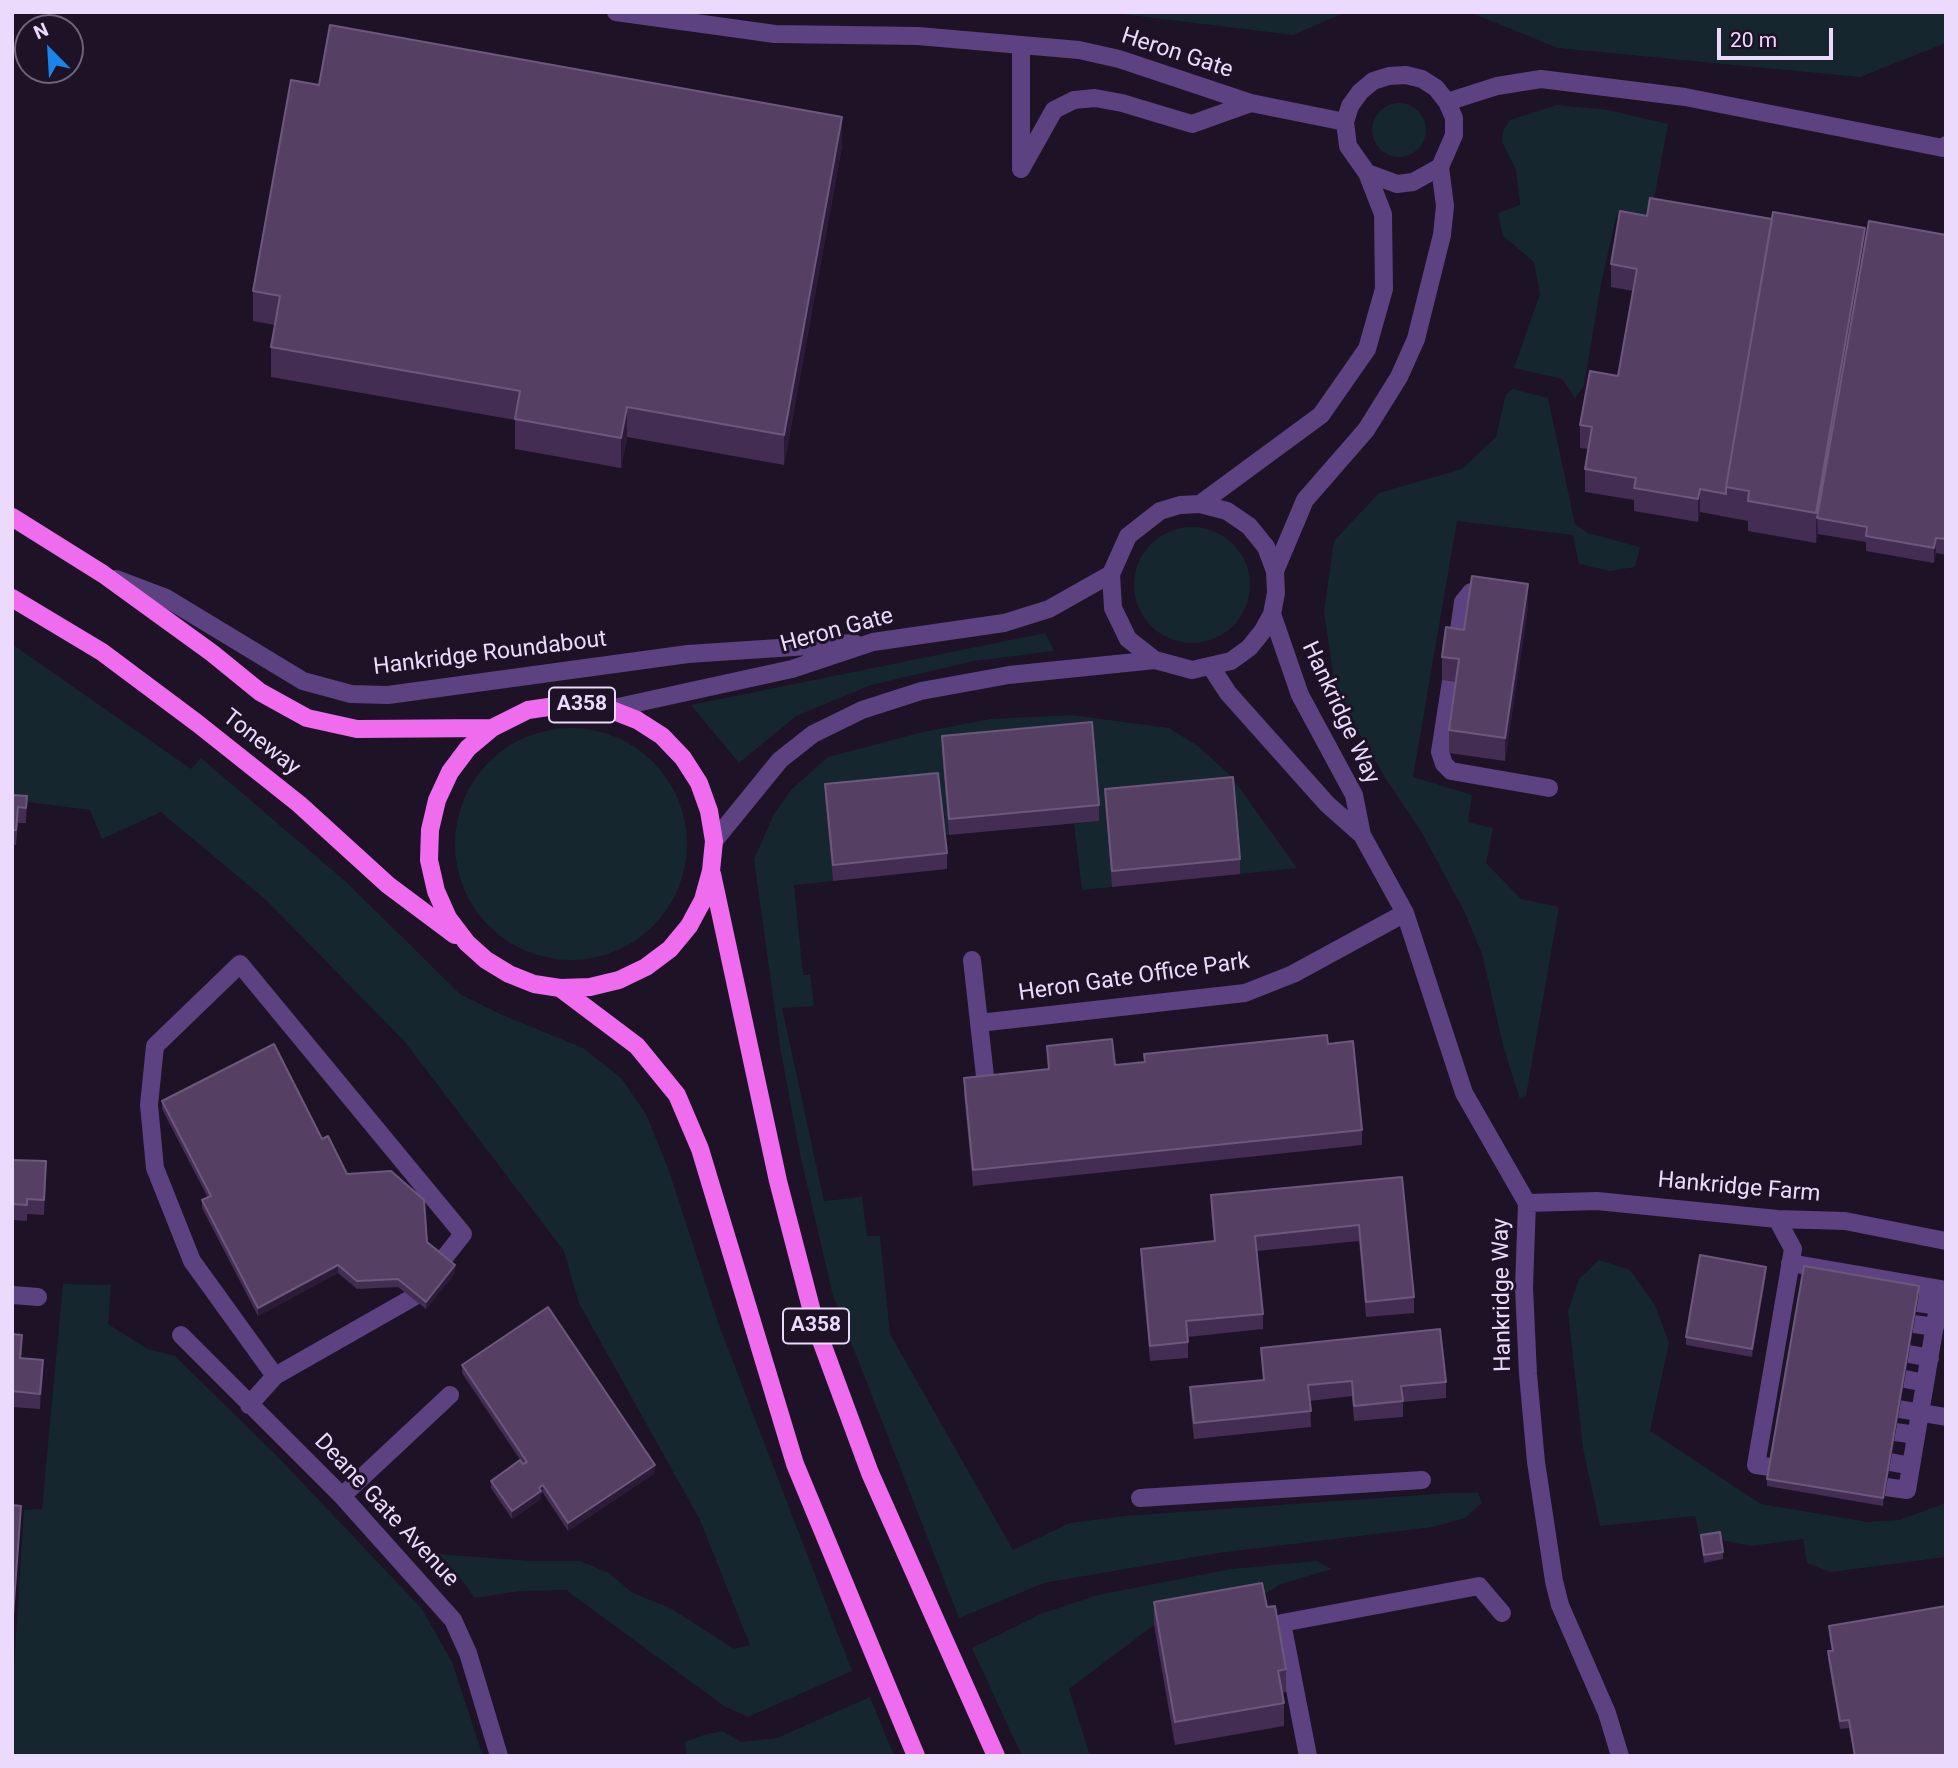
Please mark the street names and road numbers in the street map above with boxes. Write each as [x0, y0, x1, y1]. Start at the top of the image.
street label: Heron Gate [1118, 23, 1236, 85]
street label: Heron Gate [778, 603, 896, 659]
street label: Hankridge Roundabout [372, 626, 608, 682]
street label: Hankridge Way [1295, 638, 1385, 788]
road number: A358 [549, 688, 615, 722]
street label: Toneway [217, 704, 305, 782]
street label: Heron Gate Office Park [1017, 948, 1251, 1008]
street label: Hankridge Farm [1656, 1167, 1822, 1209]
street label: Hankridge Way [1488, 1218, 1518, 1372]
road number: A358 [783, 1308, 849, 1344]
street label: Deane Gate Avenue [308, 1429, 464, 1593]

